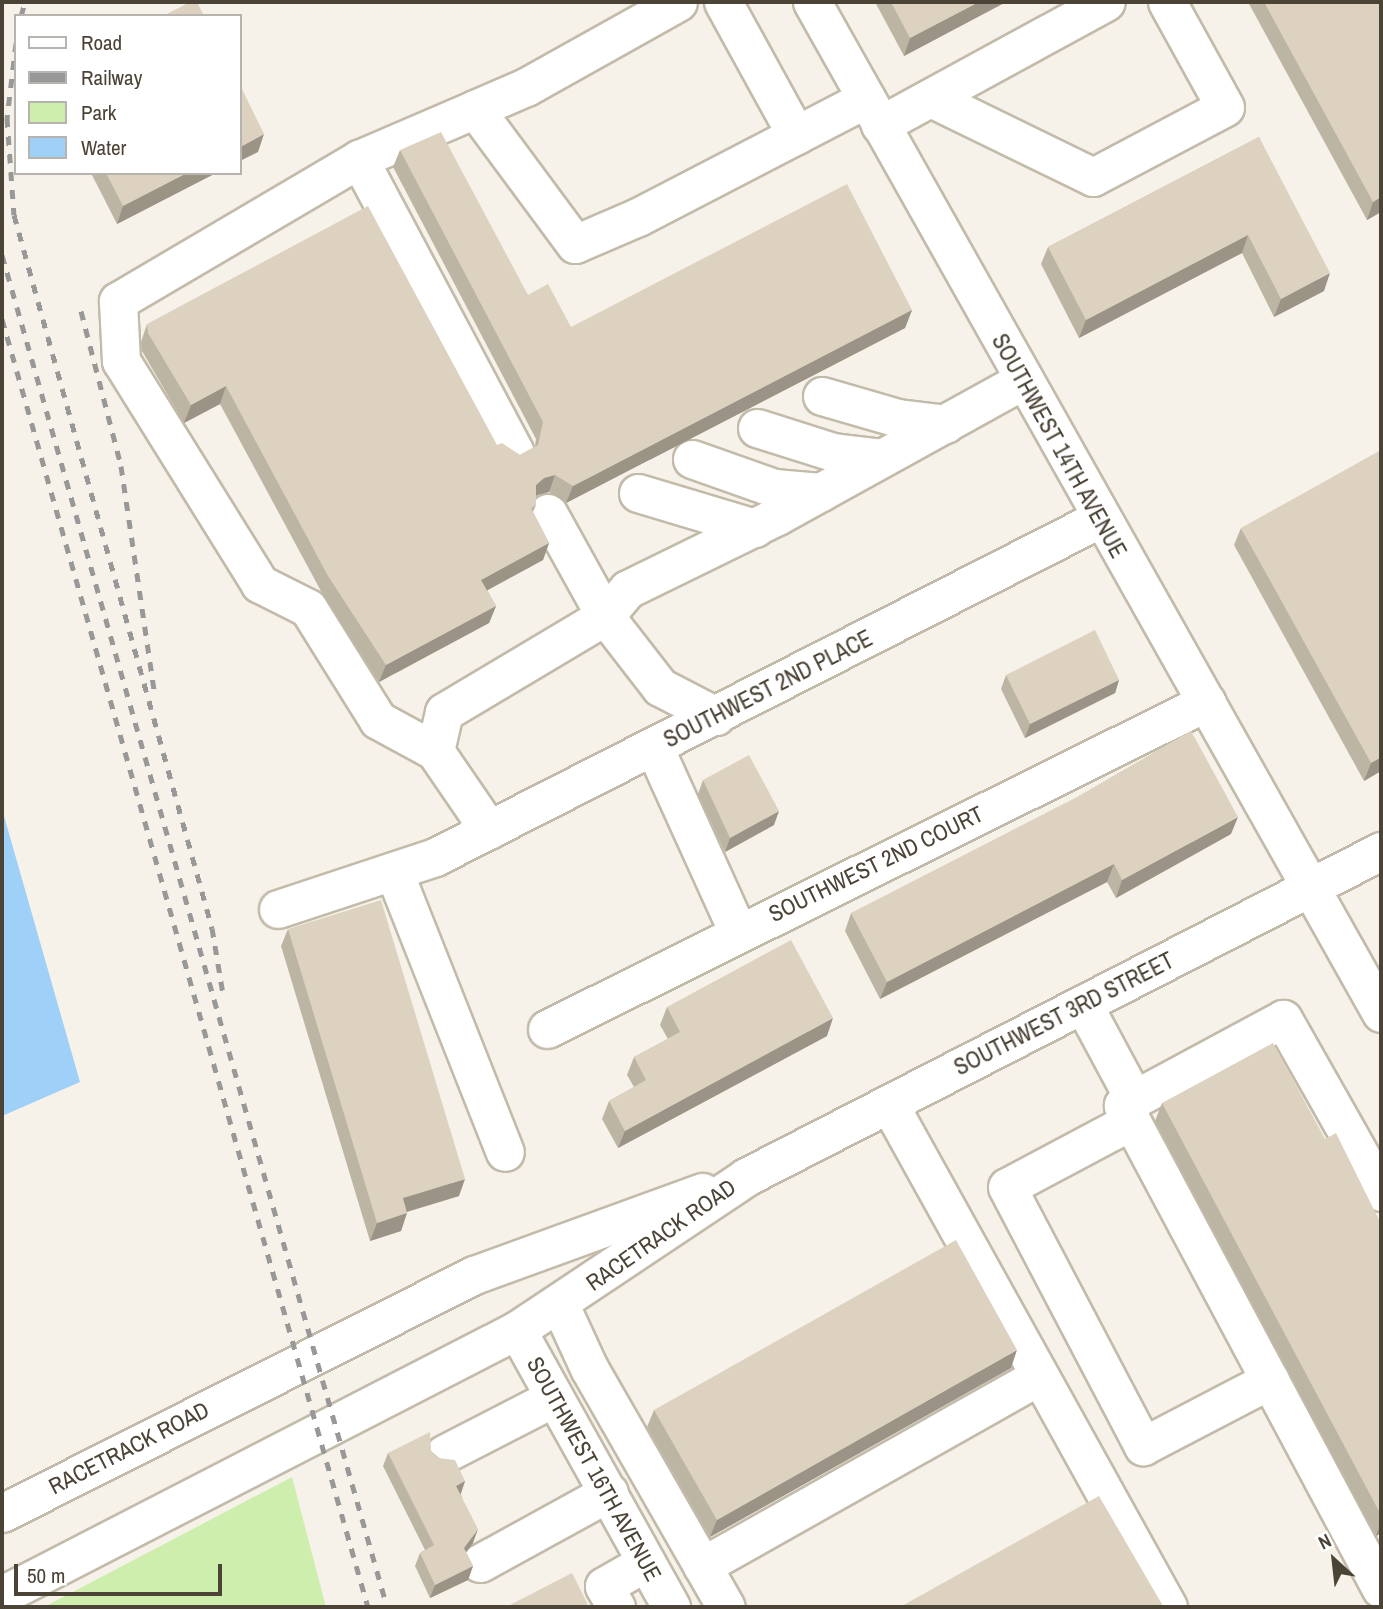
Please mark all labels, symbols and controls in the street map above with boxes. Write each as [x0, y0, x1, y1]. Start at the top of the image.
legend [14, 14, 242, 175]
text: Road [81, 28, 122, 57]
text: Railway [81, 63, 142, 92]
text: Park [81, 98, 116, 127]
text: Water [81, 133, 126, 162]
street label: SOUTHWEST 14TH AVENUE [986, 329, 1132, 563]
street label: SOUTHWEST 2ND PLACE [659, 624, 877, 754]
street label: SOUTHWEST 2ND COURT [764, 800, 988, 928]
street label: SOUTHWEST 3RD STREET [949, 947, 1179, 1081]
street label: RACETRACK ROAD [581, 1173, 741, 1297]
street label: SOUTHWEST 16TH AVENUE [521, 1352, 667, 1586]
street label: RACETRACK ROAD [44, 1396, 214, 1500]
north arrow [1299, 1525, 1369, 1595]
text: N [1314, 1527, 1335, 1555]
scale bar [18, 1550, 226, 1594]
text: 50 m [27, 1561, 65, 1590]

